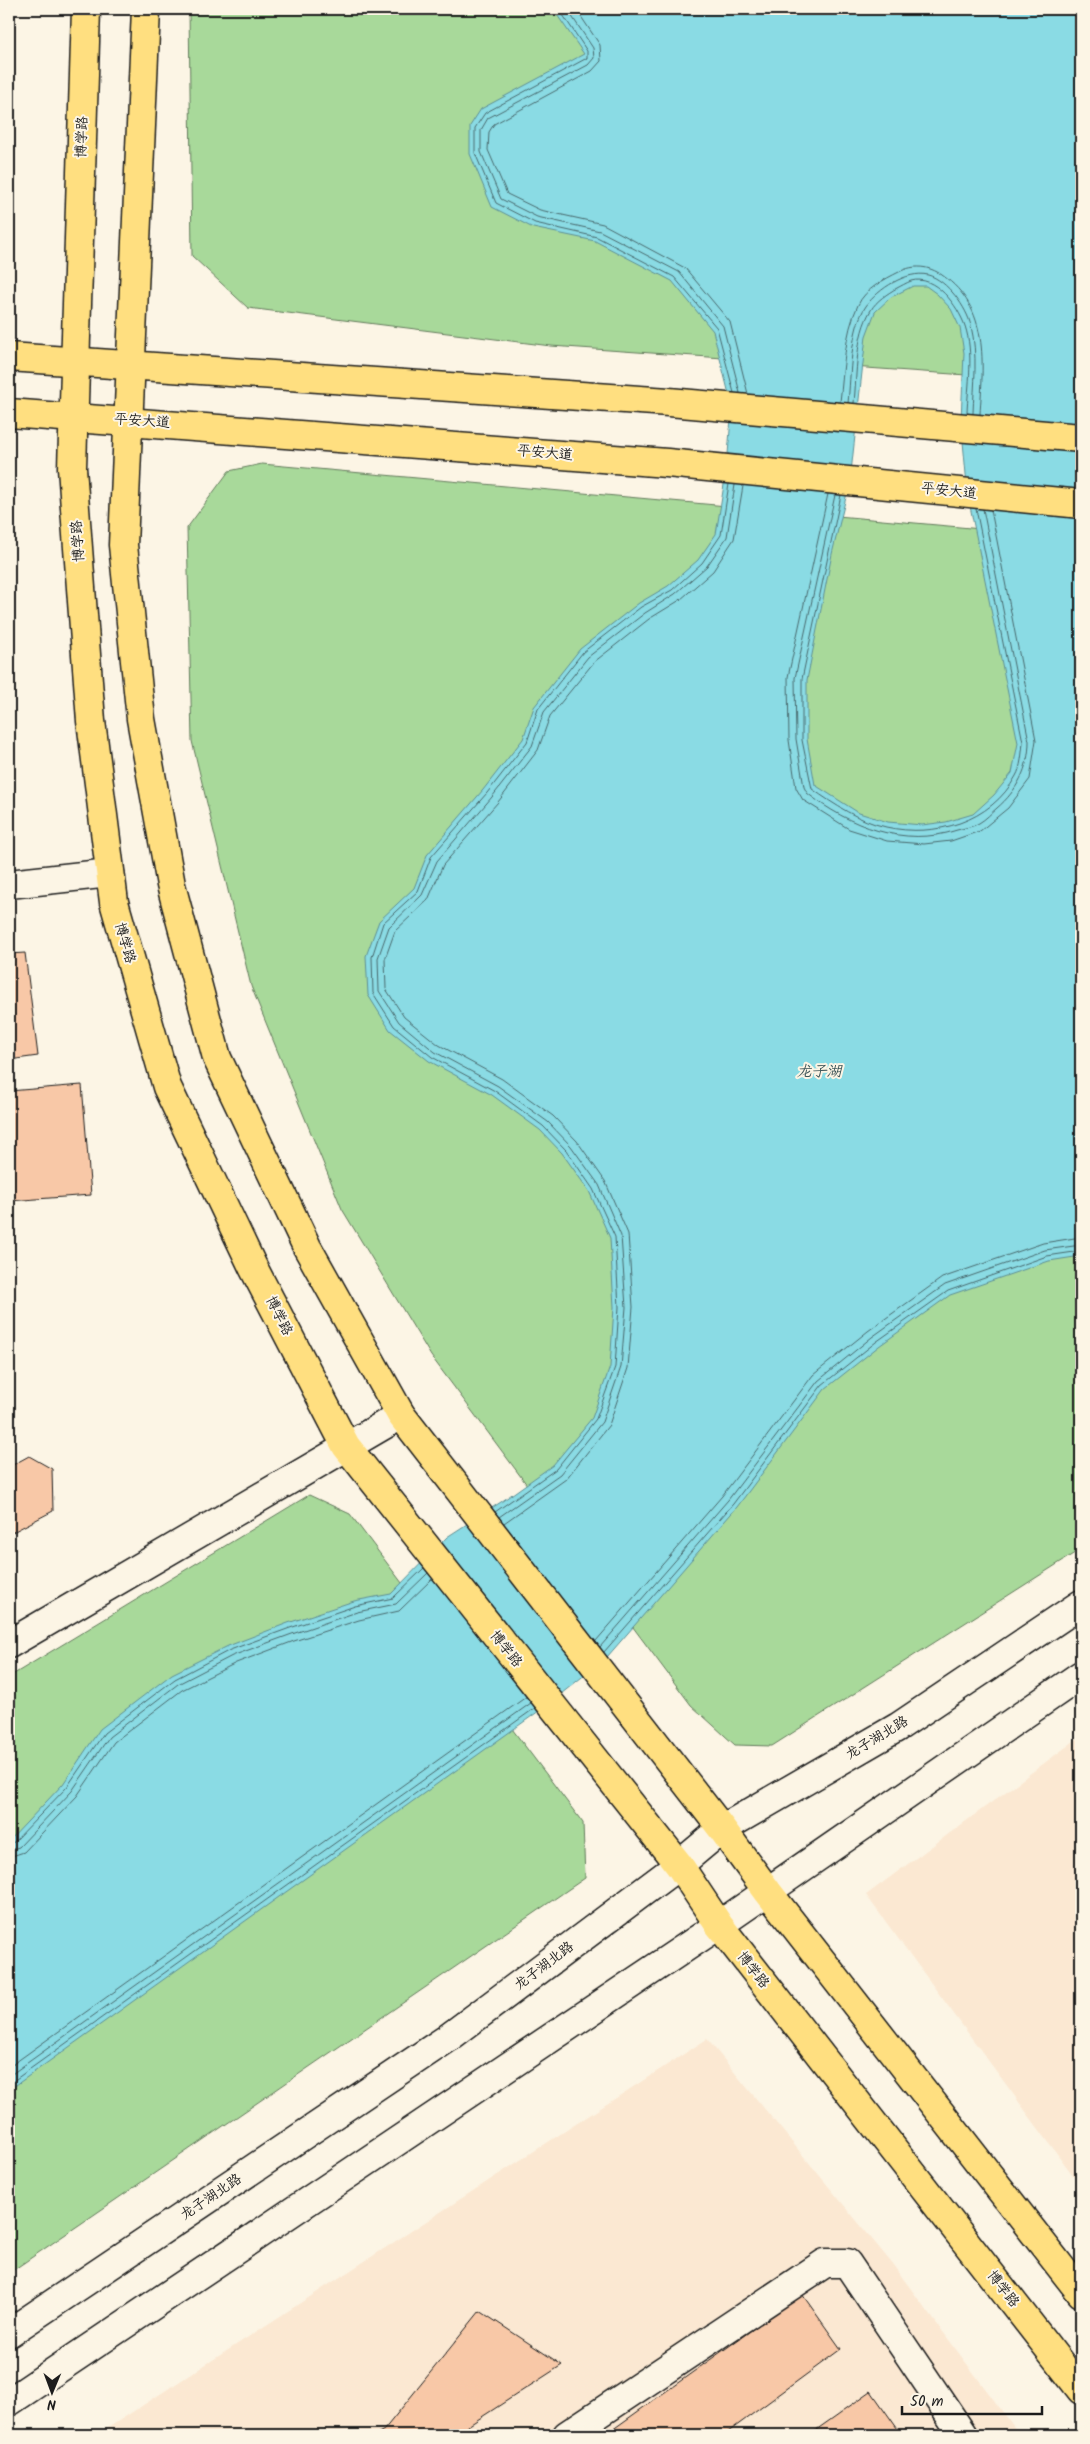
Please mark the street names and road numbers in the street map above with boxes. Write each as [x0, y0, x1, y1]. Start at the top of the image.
street label: 博学路 [70, 116, 94, 158]
street label: 平安大道 [113, 408, 171, 434]
street label: 平安大道 [516, 440, 574, 466]
street label: 平安大道 [920, 477, 978, 505]
street label: 博学路 [66, 519, 90, 563]
street label: 博学路 [109, 920, 141, 966]
street label: 博学路 [260, 1292, 298, 1340]
street label: 博学路 [484, 1626, 528, 1672]
street label: 龙子湖北路 [841, 1711, 913, 1765]
street label: 龙子湖北路 [509, 1936, 579, 1996]
street label: 博学路 [731, 1947, 775, 1993]
street label: 龙子湖北路 [176, 2168, 246, 2226]
street label: 博学路 [981, 2266, 1025, 2312]

